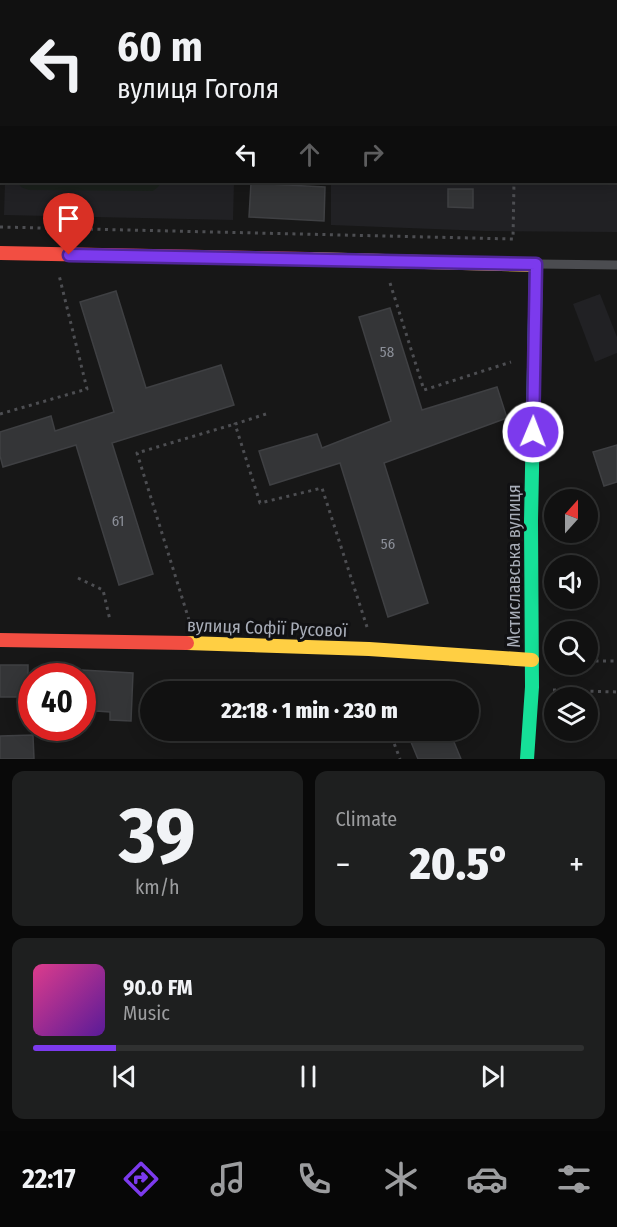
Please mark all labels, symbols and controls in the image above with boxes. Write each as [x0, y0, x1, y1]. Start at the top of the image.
text: 60 m [117, 22, 203, 72]
icon: left [18, 24, 96, 102]
text: вулиця Гоголя [117, 73, 279, 105]
icon: left [230, 138, 263, 171]
icon: ahead [293, 138, 326, 171]
icon: right [356, 138, 389, 171]
pin [43, 193, 94, 255]
icon: arrive [52, 202, 85, 235]
house number: 58 [380, 343, 394, 361]
position arrow [501, 400, 565, 464]
street label: Мстиславська вулиця [503, 484, 525, 648]
north arrow [544, 489, 598, 543]
map controls [544, 489, 598, 741]
house number: 61 [112, 512, 124, 530]
house number: 56 [381, 535, 395, 553]
button: sound [544, 555, 598, 609]
street label: вулиця Софії Русової [186, 614, 348, 642]
button: search [544, 621, 598, 675]
speed limit sign: 40 [18, 663, 96, 741]
button: layers [544, 687, 598, 741]
text: 22:18 · 1 min · 230 m [221, 697, 398, 724]
text: 39 [119, 789, 196, 883]
text: Climate [336, 807, 397, 831]
text: 20.5° [410, 837, 510, 891]
text: − [336, 845, 350, 885]
text: + [569, 845, 584, 885]
text: km/h [135, 875, 180, 899]
text: 90.0 FM [123, 974, 193, 1001]
text: Music [123, 1001, 170, 1025]
icon: previous [108, 1060, 141, 1093]
icon: pause [292, 1060, 325, 1093]
icon: next [476, 1060, 509, 1093]
icon: directions [120, 1158, 162, 1200]
icon: music [207, 1158, 249, 1200]
icon: phone [293, 1158, 335, 1200]
icon: climate [380, 1158, 422, 1200]
icon: car [466, 1158, 508, 1200]
icon: filters [553, 1158, 595, 1200]
text: 22:17 [22, 1163, 75, 1195]

